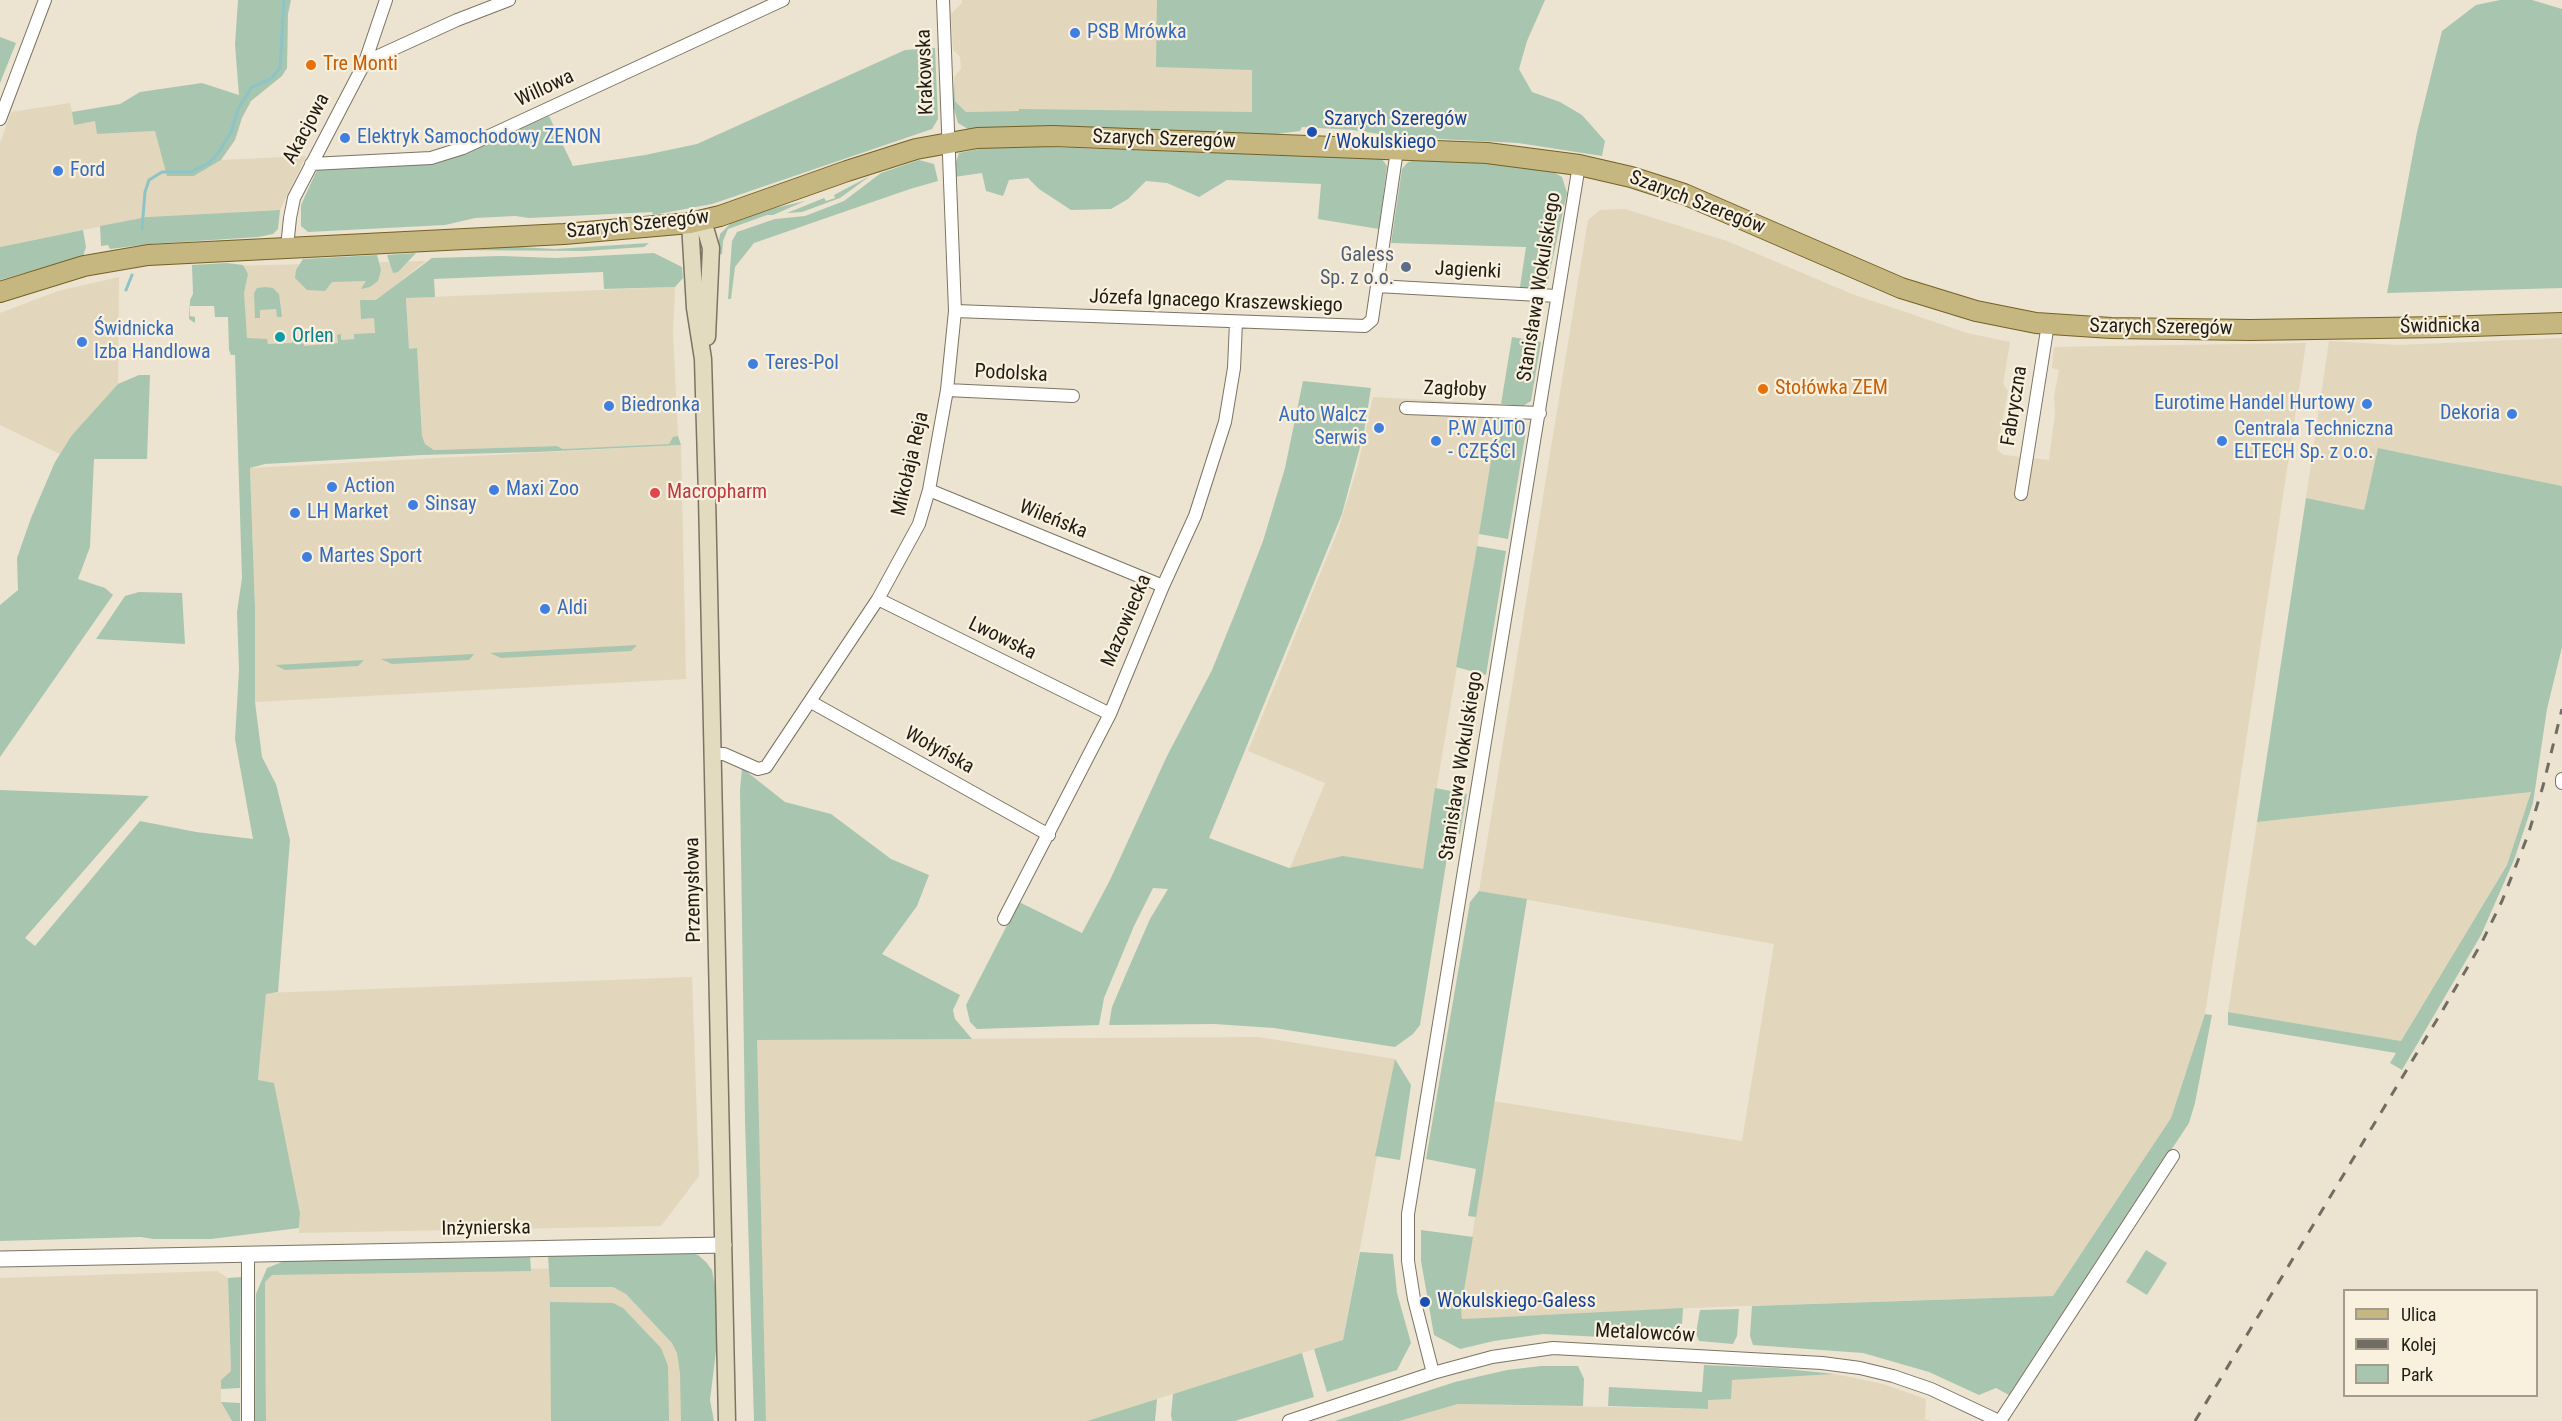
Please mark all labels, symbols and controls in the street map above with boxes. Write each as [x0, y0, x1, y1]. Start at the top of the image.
place label: PSB Mrówka [1087, 21, 1187, 45]
marker: PSB Mrówka [1068, 26, 1082, 40]
street label: Krakowska [913, 29, 939, 115]
place label: Tre Monti [323, 53, 398, 77]
marker: Tre Monti [304, 58, 318, 72]
street label: Willowa [512, 65, 578, 113]
street label: Akacjowa [278, 90, 336, 168]
place label: Szarych Szeregów / Wokulskiego [1324, 108, 1467, 155]
marker: Szarych Szeregów / Wokulskiego [1305, 125, 1319, 139]
place label: Elektryk Samochodowy ZENON [357, 126, 601, 150]
street label: Szarych Szeregów [1092, 126, 1236, 154]
marker: Elektryk Samochodowy ZENON [338, 131, 352, 145]
place label: Ford [70, 159, 105, 183]
marker: Ford [51, 164, 65, 178]
street label: Szarych Szeregów [1626, 166, 1768, 240]
street label: Stanisława Wokulskiego [1513, 191, 1567, 383]
street label: Szarych Szeregów [566, 206, 710, 244]
place label: Galess Sp. z o.o. [1320, 244, 1394, 291]
street label: Jagienki [1434, 257, 1502, 285]
marker: Galess Sp. z o.o. [1399, 260, 1413, 274]
street label: Józefa Ignacego Kraszewskiego [1089, 286, 1343, 318]
street label: Świdnicka [2400, 314, 2480, 340]
street label: Szarych Szeregów [2089, 315, 2233, 341]
place label: Świdnicka Izba Handlowa [94, 318, 211, 365]
place label: Orlen [292, 325, 334, 349]
marker: Orlen [273, 330, 287, 344]
marker: Świdnicka Izba Handlowa [75, 335, 89, 349]
place label: Teres-Pol [765, 352, 839, 376]
marker: Teres-Pol [746, 357, 760, 371]
street label: Podolska [974, 360, 1048, 388]
street label: Fabryczna [1997, 364, 2033, 448]
street label: Zagłoby [1423, 377, 1487, 403]
place label: Stołówka ZEM [1775, 377, 1888, 401]
marker: Stołówka ZEM [1756, 382, 1770, 396]
place label: Eurotime Handel Hurtowy [2154, 392, 2355, 416]
place label: Biedronka [621, 394, 700, 418]
marker: Eurotime Handel Hurtowy [2360, 397, 2374, 411]
marker: Biedronka [602, 399, 616, 413]
place label: Dekoria [2440, 402, 2500, 426]
place label: Auto Walcz Serwis [1278, 404, 1367, 451]
marker: Dekoria [2505, 407, 2519, 421]
street label: Mikołaja Reja [887, 410, 935, 518]
place label: P.W AUTO - CZĘŚCI [1448, 418, 1526, 465]
place label: Centrala Techniczna ELTECH Sp. z o.o. [2234, 418, 2394, 465]
marker: Auto Walcz Serwis [1372, 421, 1386, 435]
marker: P.W AUTO - CZĘŚCI [1429, 434, 1443, 448]
marker: Centrala Techniczna ELTECH Sp. z o.o. [2215, 434, 2229, 448]
place label: Action [344, 475, 395, 499]
place label: Maxi Zoo [506, 478, 579, 502]
marker: Action [325, 480, 339, 494]
place label: Macropharm [667, 481, 767, 505]
marker: Maxi Zoo [487, 483, 501, 497]
marker: Macropharm [648, 486, 662, 500]
place label: Sinsay [425, 493, 477, 517]
street label: Wileńska [1016, 496, 1090, 544]
marker: Sinsay [406, 498, 420, 512]
place label: LH Market [307, 501, 388, 525]
marker: LH Market [288, 506, 302, 520]
place label: Martes Sport [319, 545, 422, 569]
marker: Martes Sport [300, 550, 314, 564]
street label: Mazowiecka [1097, 571, 1157, 671]
place label: Aldi [557, 597, 588, 621]
marker: Aldi [538, 602, 552, 616]
street label: Lwowska [964, 612, 1040, 666]
street label: Stanisława Wokulskiego [1435, 670, 1489, 862]
street label: Wołyńska [900, 722, 978, 780]
street label: Przemysłowa [681, 837, 707, 943]
street label: Inżynierska [441, 1216, 531, 1242]
legend [2343, 1289, 2538, 1397]
place label: Wokulskiego-Galess [1437, 1290, 1596, 1314]
marker: Wokulskiego-Galess [1418, 1295, 1432, 1309]
text: Ulica [2401, 1304, 2436, 1325]
street label: Metalowców [1594, 1319, 1696, 1349]
text: Kolej [2401, 1334, 2436, 1355]
text: Park [2401, 1364, 2433, 1385]

